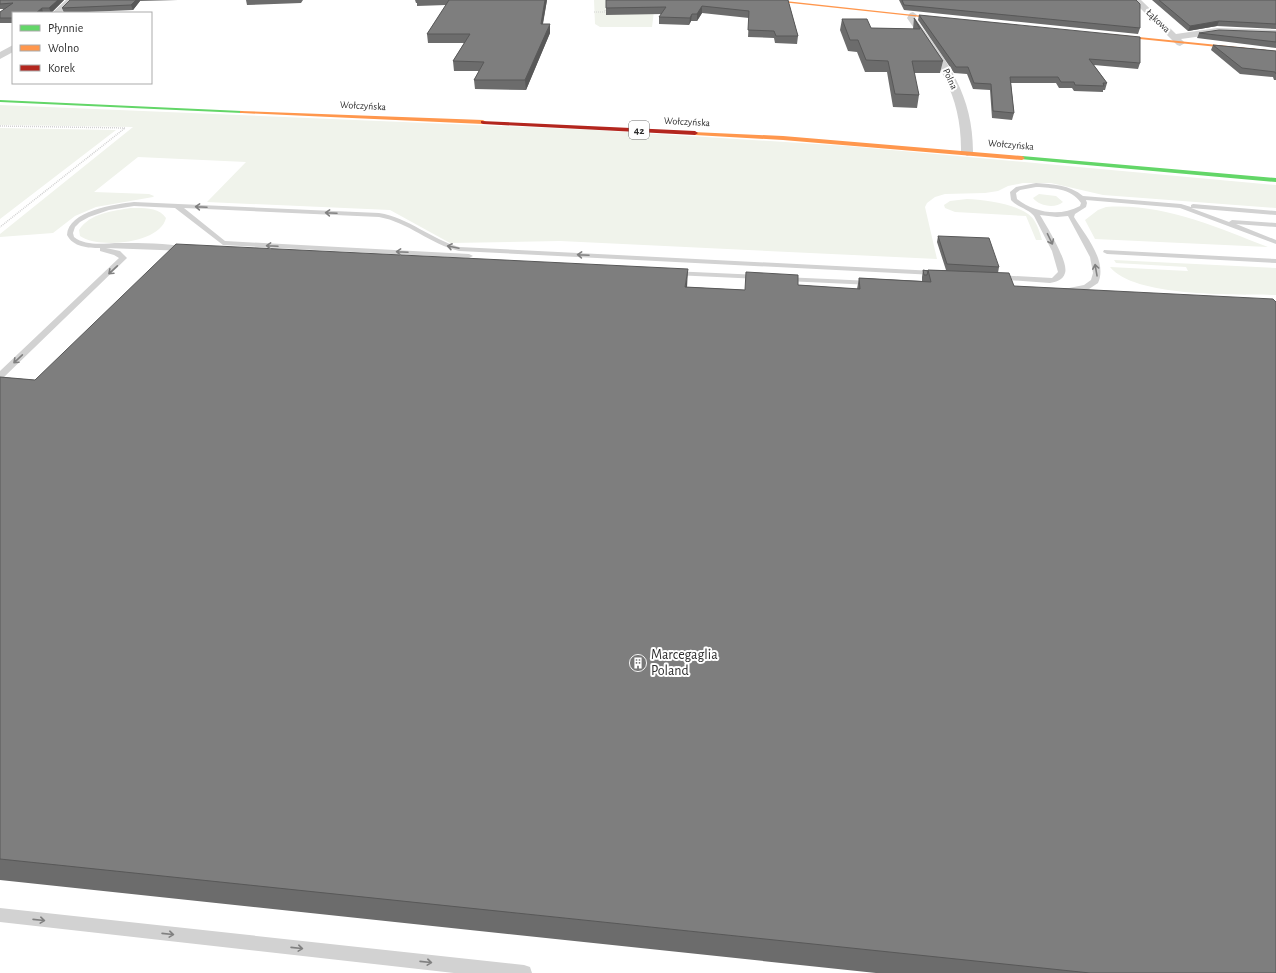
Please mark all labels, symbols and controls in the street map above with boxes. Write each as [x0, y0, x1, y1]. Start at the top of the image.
street label: Łąkowa [1144, 7, 1172, 35]
legend [12, 12, 152, 84]
text: Płynnie [48, 22, 83, 35]
text: Wolno [48, 42, 79, 54]
text: Korek [48, 62, 75, 74]
street label: Polna [941, 67, 959, 91]
street label: Wołczyńska [340, 100, 387, 112]
street label: Wołczyńska [664, 116, 711, 128]
road number: 42 [629, 121, 649, 139]
street label: Wołczyńska [988, 138, 1035, 152]
one-way arrow [195, 203, 208, 211]
one-way arrow [325, 209, 338, 217]
one-way arrow [1047, 233, 1054, 245]
one-way arrow [266, 242, 279, 250]
one-way arrow [447, 243, 460, 251]
one-way arrow [395, 249, 408, 256]
one-way arrow [577, 251, 590, 259]
one-way arrow [1092, 263, 1100, 276]
one-way arrow [108, 265, 118, 275]
one-way arrow [13, 354, 23, 364]
place label: Marcegaglia Poland [651, 648, 718, 678]
building icon: Marcegaglia Poland [628, 653, 648, 673]
one-way arrow [32, 916, 45, 923]
one-way arrow [161, 930, 174, 938]
one-way arrow [290, 944, 303, 952]
one-way arrow [419, 959, 432, 966]

